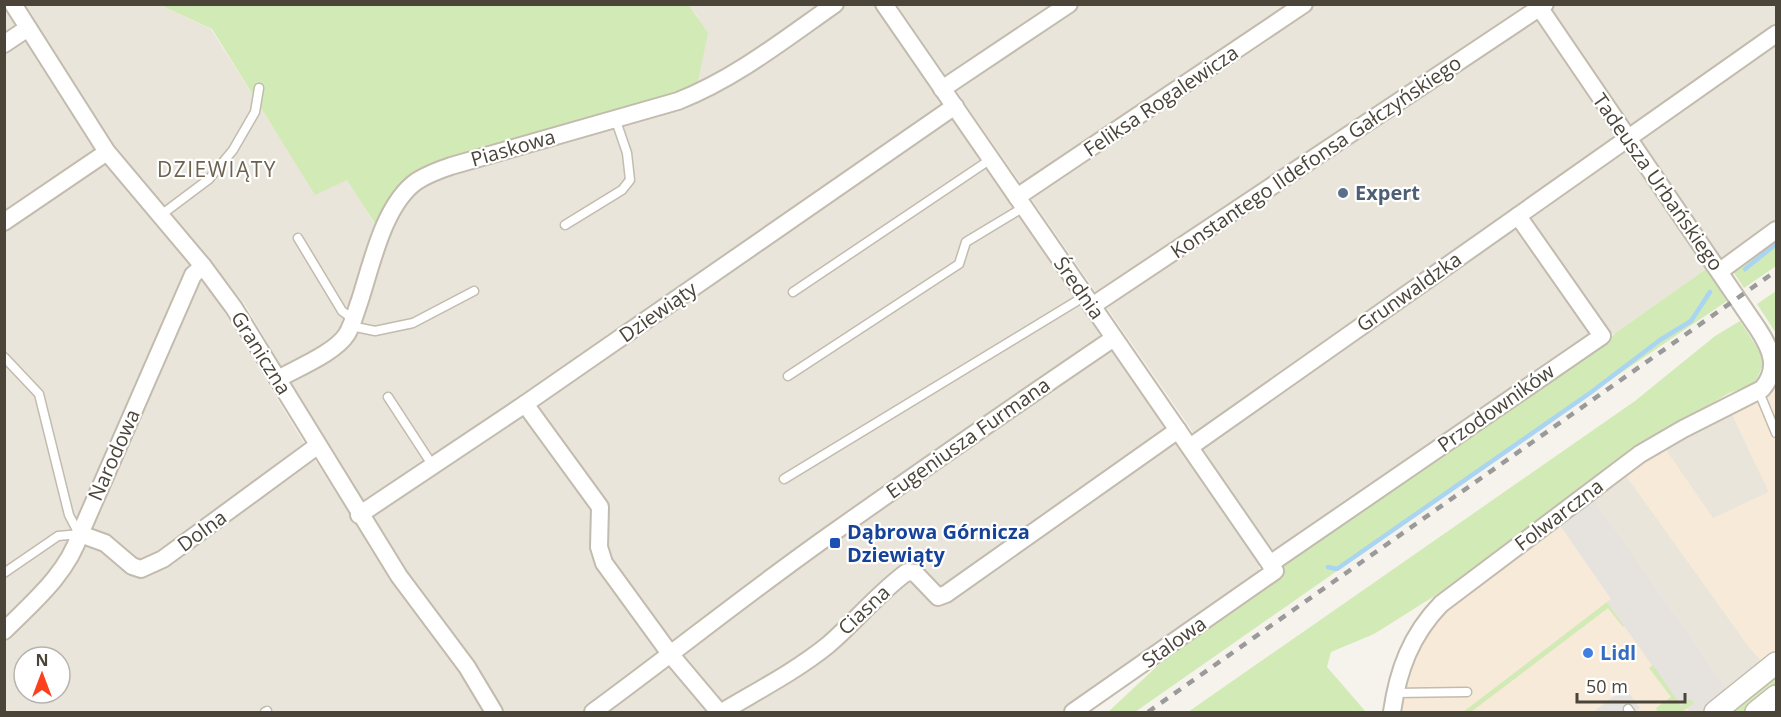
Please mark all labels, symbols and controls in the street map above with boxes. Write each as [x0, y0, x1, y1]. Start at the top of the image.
street label: Feliksa Rogalewicza [1078, 39, 1243, 162]
street label: Konstantego Ildefonsa Gałczyńskiego [1165, 49, 1466, 264]
street label: Tadeusza Urbańskiego [1587, 88, 1730, 276]
street label: Piaskowa [467, 123, 558, 172]
district label: DZIEWIĄTY [157, 155, 277, 183]
place label: Expert [1355, 179, 1420, 206]
marker: Expert [1336, 186, 1350, 200]
street label: Grunwaldzka [1351, 246, 1466, 338]
street label: Średnia [1048, 251, 1111, 325]
street label: Dziewiąty [614, 274, 703, 348]
street label: Graniczna [225, 306, 298, 400]
street label: Przodowników [1432, 357, 1560, 458]
street label: Eugeniusza Furmana [880, 371, 1055, 504]
street label: Narodowa [81, 405, 146, 505]
street label: Folwarczna [1509, 472, 1609, 557]
street label: Dolna [172, 504, 232, 558]
place label: Dąbrowa Górnicza Dziewiąty [847, 518, 1030, 568]
marker: Dąbrowa Górnicza Dziewiąty [828, 536, 842, 550]
street label: Ciasna [832, 579, 895, 641]
street label: Stalowa [1136, 610, 1211, 674]
place label: Lidl [1600, 639, 1636, 666]
north arrow [12, 645, 72, 705]
marker: Lidl [1581, 646, 1595, 660]
text: N [35, 649, 49, 671]
scale bar [1577, 666, 1685, 704]
text: 50 m [1586, 674, 1628, 698]

